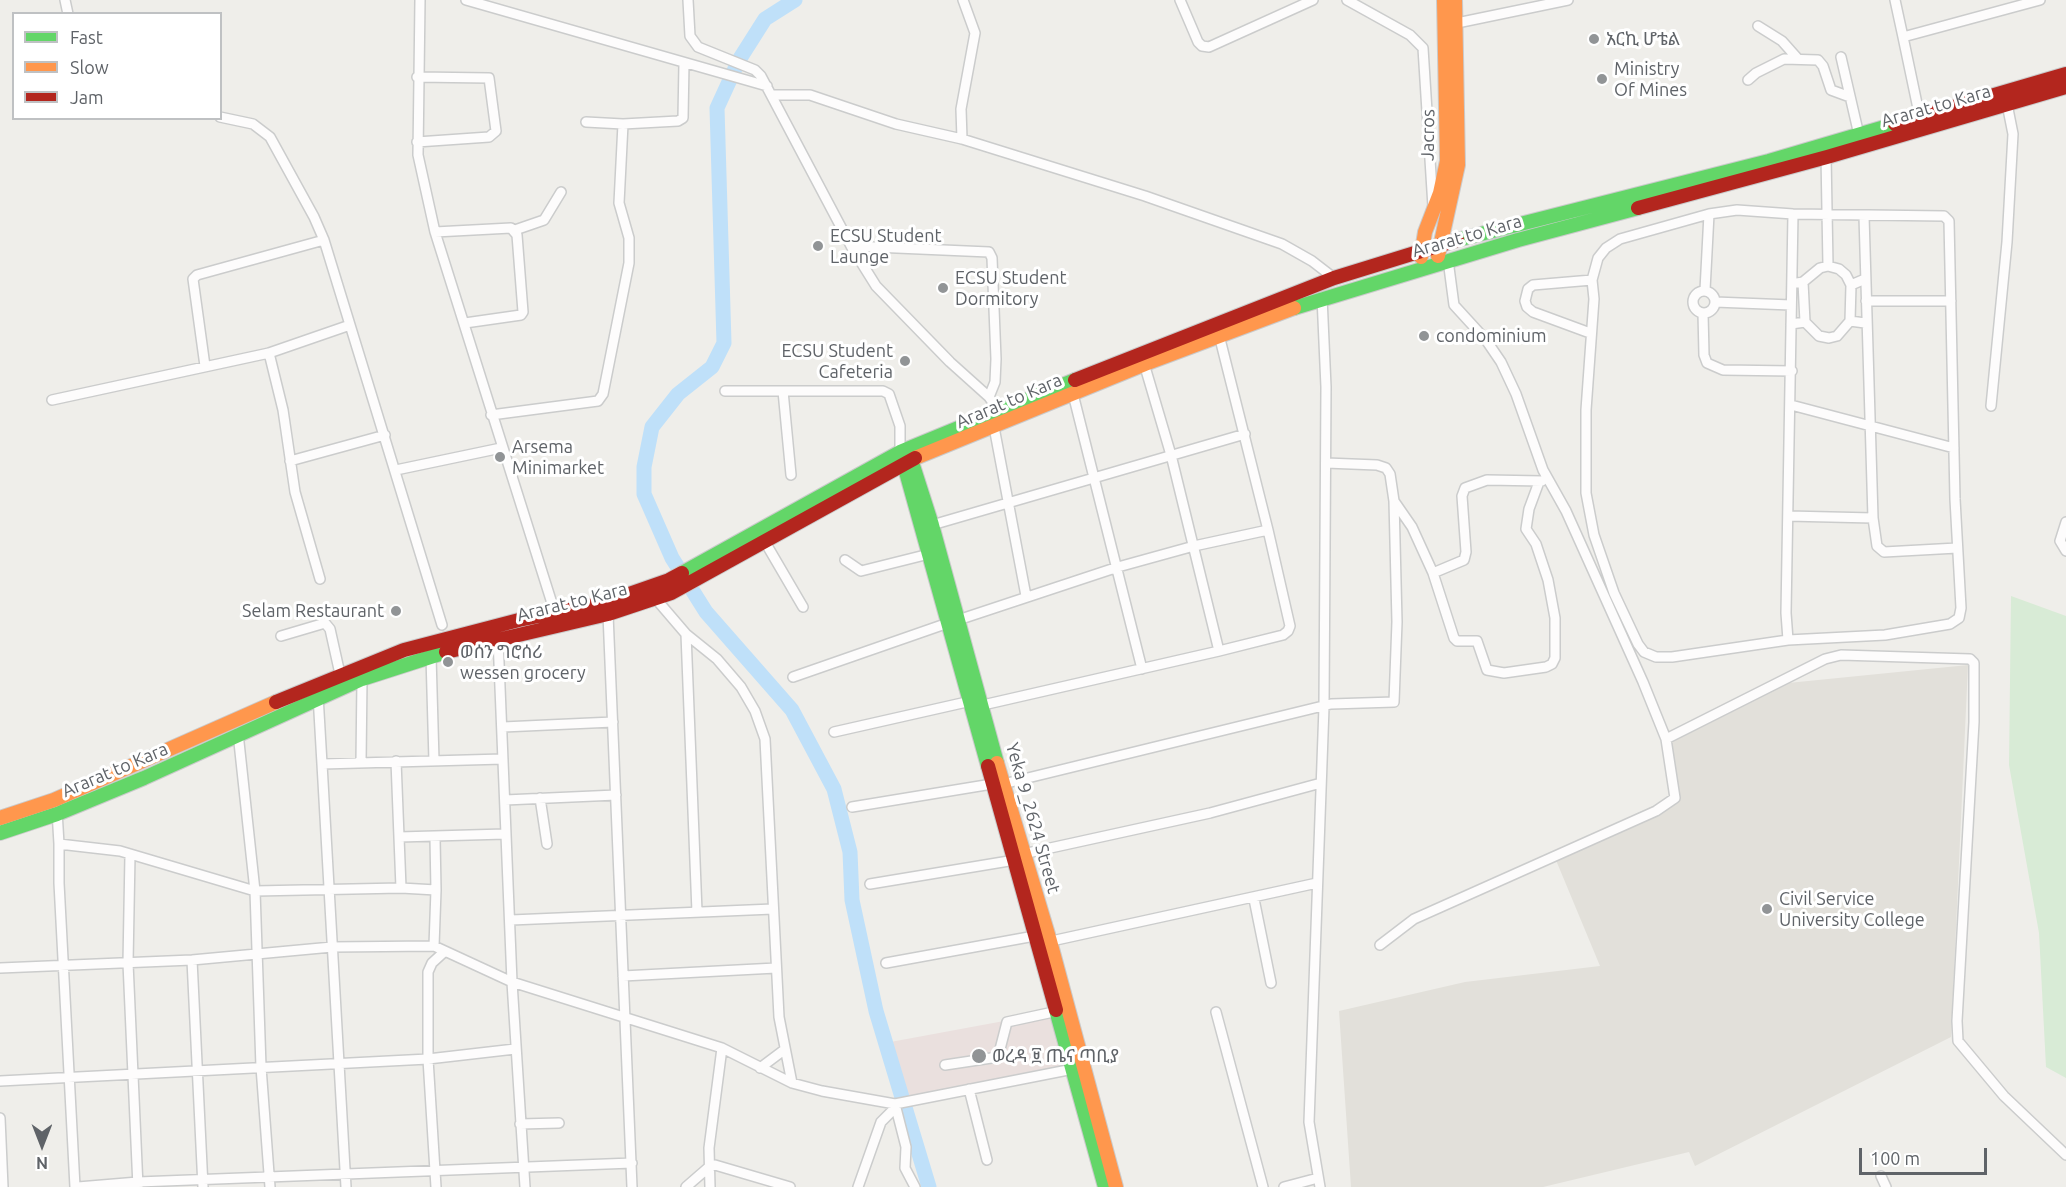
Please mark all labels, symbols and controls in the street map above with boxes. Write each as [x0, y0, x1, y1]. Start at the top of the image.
legend [12, 12, 222, 120]
text: Fast [70, 27, 103, 47]
place label: አርኪ ሆቴል [1606, 28, 1680, 50]
marker: አርኪ ሆቴል [1587, 32, 1601, 46]
text: Slow [70, 57, 109, 77]
place label: Ministry Of Mines [1614, 58, 1687, 100]
marker: Ministry Of Mines [1595, 72, 1609, 86]
street label: Ararat to Kara [1879, 80, 1993, 132]
text: Jam [70, 87, 104, 107]
street label: Jacros [1417, 109, 1439, 161]
street label: Ararat to Kara [1410, 210, 1524, 262]
place label: ECSU Student Launge [830, 225, 942, 268]
marker: ECSU Student Launge [811, 239, 825, 253]
place label: ECSU Student Dormitory [955, 267, 1067, 310]
marker: ECSU Student Dormitory [936, 281, 950, 295]
place label: condominium [1436, 325, 1547, 347]
marker: condominium [1417, 329, 1431, 343]
place label: ECSU Student Cafeteria [781, 340, 893, 382]
marker: ECSU Student Cafeteria [898, 354, 912, 368]
street label: Ararat to Kara [953, 369, 1065, 433]
place label: Arsema Minimarket [512, 436, 604, 478]
marker: Arsema Minimarket [493, 450, 507, 464]
street label: Ararat to Kara [515, 578, 629, 626]
place label: Selam Restaurant [242, 600, 384, 622]
marker: Selam Restaurant [389, 604, 403, 618]
place label: ወሰን ግሮሰሪ wessen grocery [460, 641, 586, 684]
marker: ወሰን ግሮሰሪ wessen grocery [441, 655, 455, 669]
street label: Ararat to Kara [59, 738, 171, 802]
street label: Yeka 9_2624 Street [1001, 740, 1065, 896]
place label: Civil Service University College [1779, 888, 1925, 930]
marker: Civil Service University College [1760, 902, 1774, 916]
place label: ወረዳ ፱ ጤና ጣቢያ [992, 1045, 1119, 1067]
marker: ወረዳ ፱ ጤና ጣቢያ [970, 1047, 988, 1065]
north arrow [12, 1115, 72, 1175]
scale bar [1862, 1136, 1990, 1174]
text: 100 m [1870, 1148, 1920, 1168]
text: N [36, 1154, 48, 1172]

